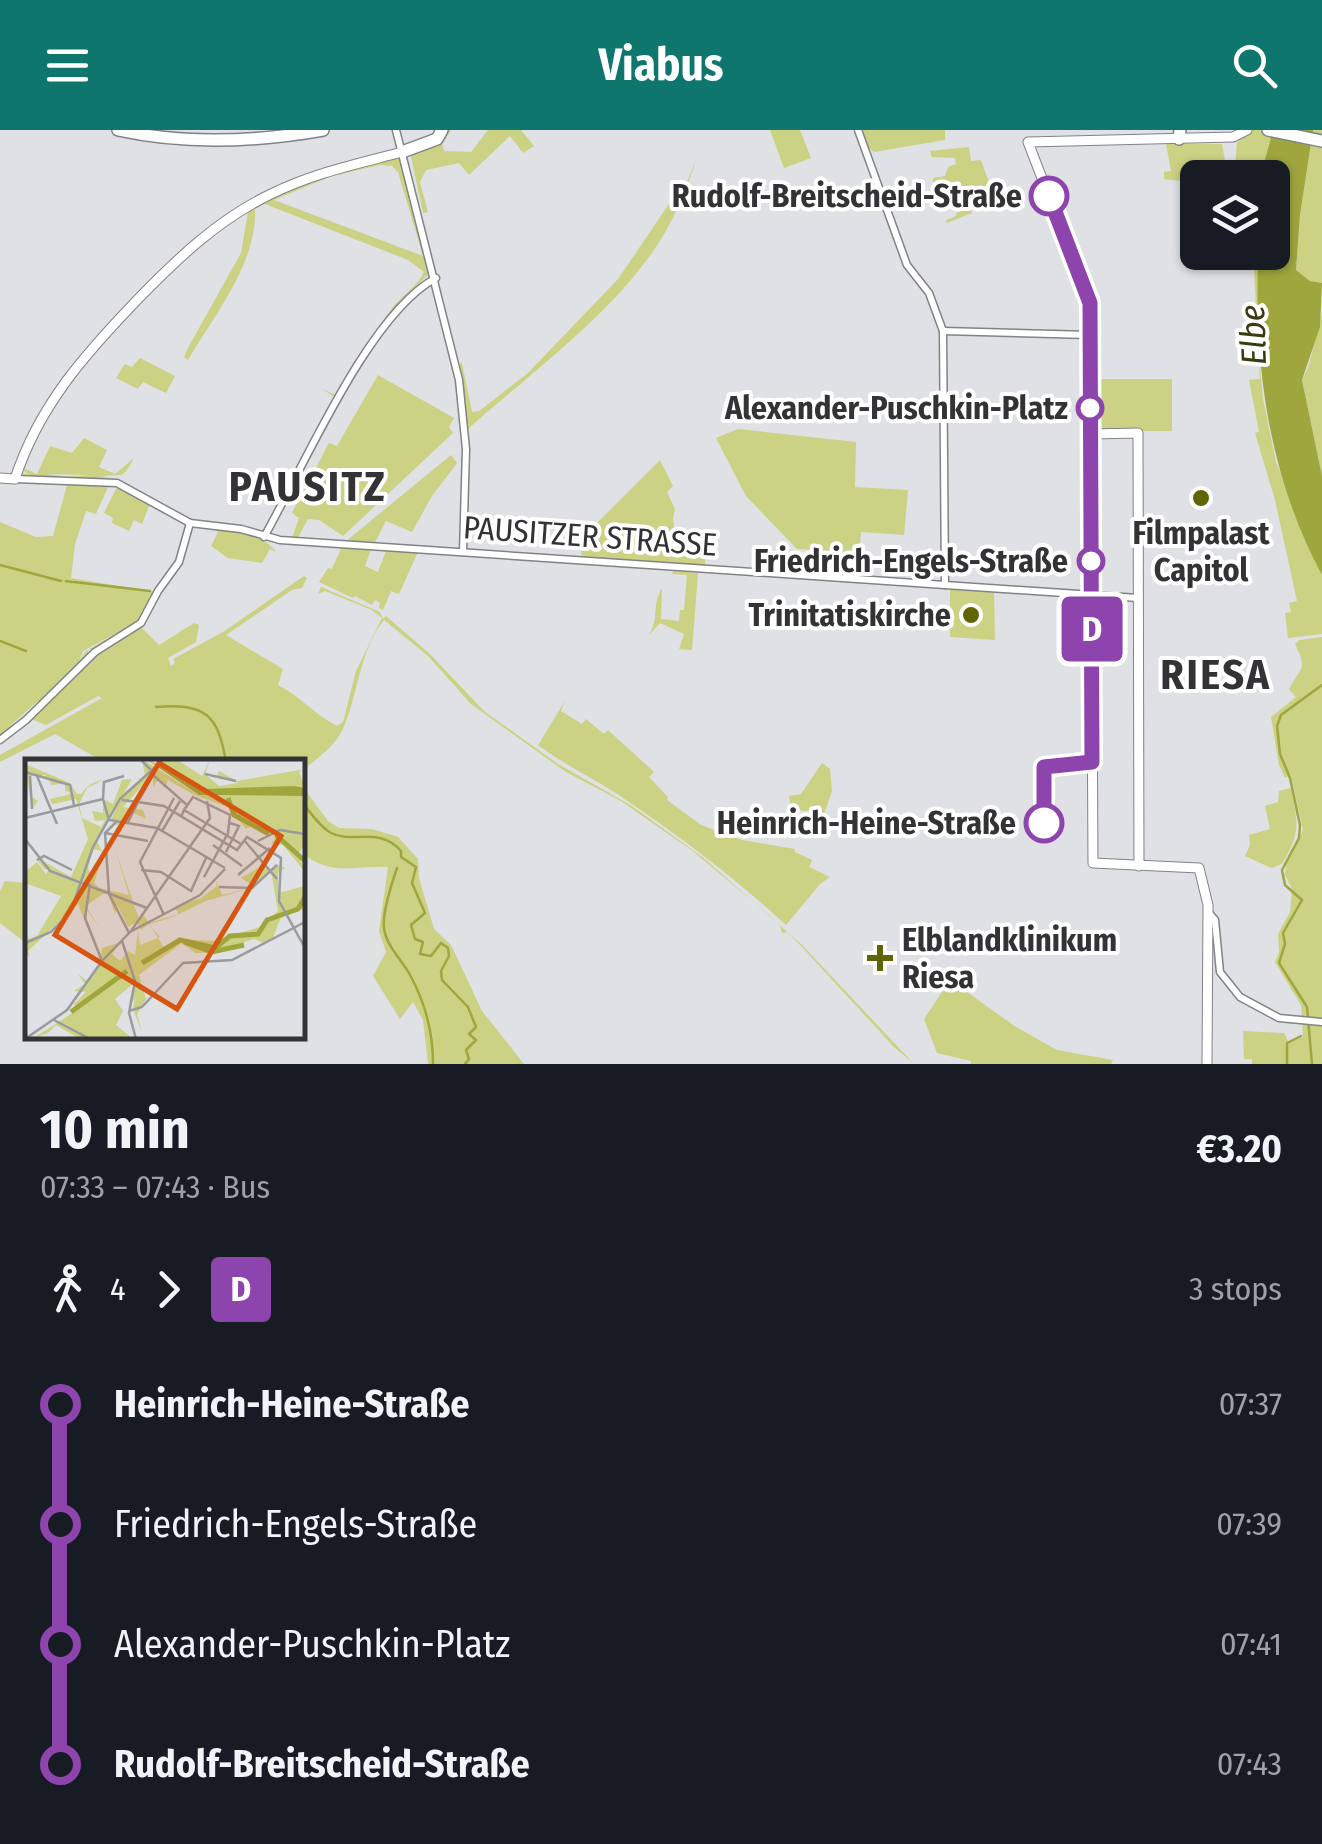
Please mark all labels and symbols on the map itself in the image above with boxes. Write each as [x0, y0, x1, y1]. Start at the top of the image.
place label: Rudolf-Breitscheid-Straße [672, 177, 1022, 215]
marker: Rudolf-Breitscheid-Straße [1030, 177, 1068, 215]
water label: Elbe [1231, 304, 1275, 366]
place label: Alexander-Puschkin-Platz [724, 389, 1068, 427]
marker: Alexander-Puschkin-Platz [1077, 395, 1103, 421]
district label: PAUSITZ [229, 462, 387, 512]
marker: Filmpalast Capitol [1190, 487, 1212, 509]
street label: PAUSITZER STRASSE [462, 508, 718, 564]
place label: Filmpalast Capitol [1132, 514, 1270, 589]
place label: Friedrich-Engels-Straße [754, 542, 1068, 580]
marker: Friedrich-Engels-Straße [1078, 548, 1104, 574]
place label: Trinitatiskirche [748, 596, 951, 634]
line badge: D [1060, 596, 1124, 662]
marker: Trinitatiskirche [960, 604, 982, 626]
district label: RIESA [1160, 650, 1272, 700]
inset map [25, 759, 305, 1039]
place label: Heinrich-Heine-Straße [717, 804, 1016, 842]
marker: Heinrich-Heine-Straße [1025, 804, 1063, 842]
place label: Elblandklinikum Riesa [902, 921, 1117, 996]
marker: Elblandklinikum Riesa [867, 945, 893, 971]

